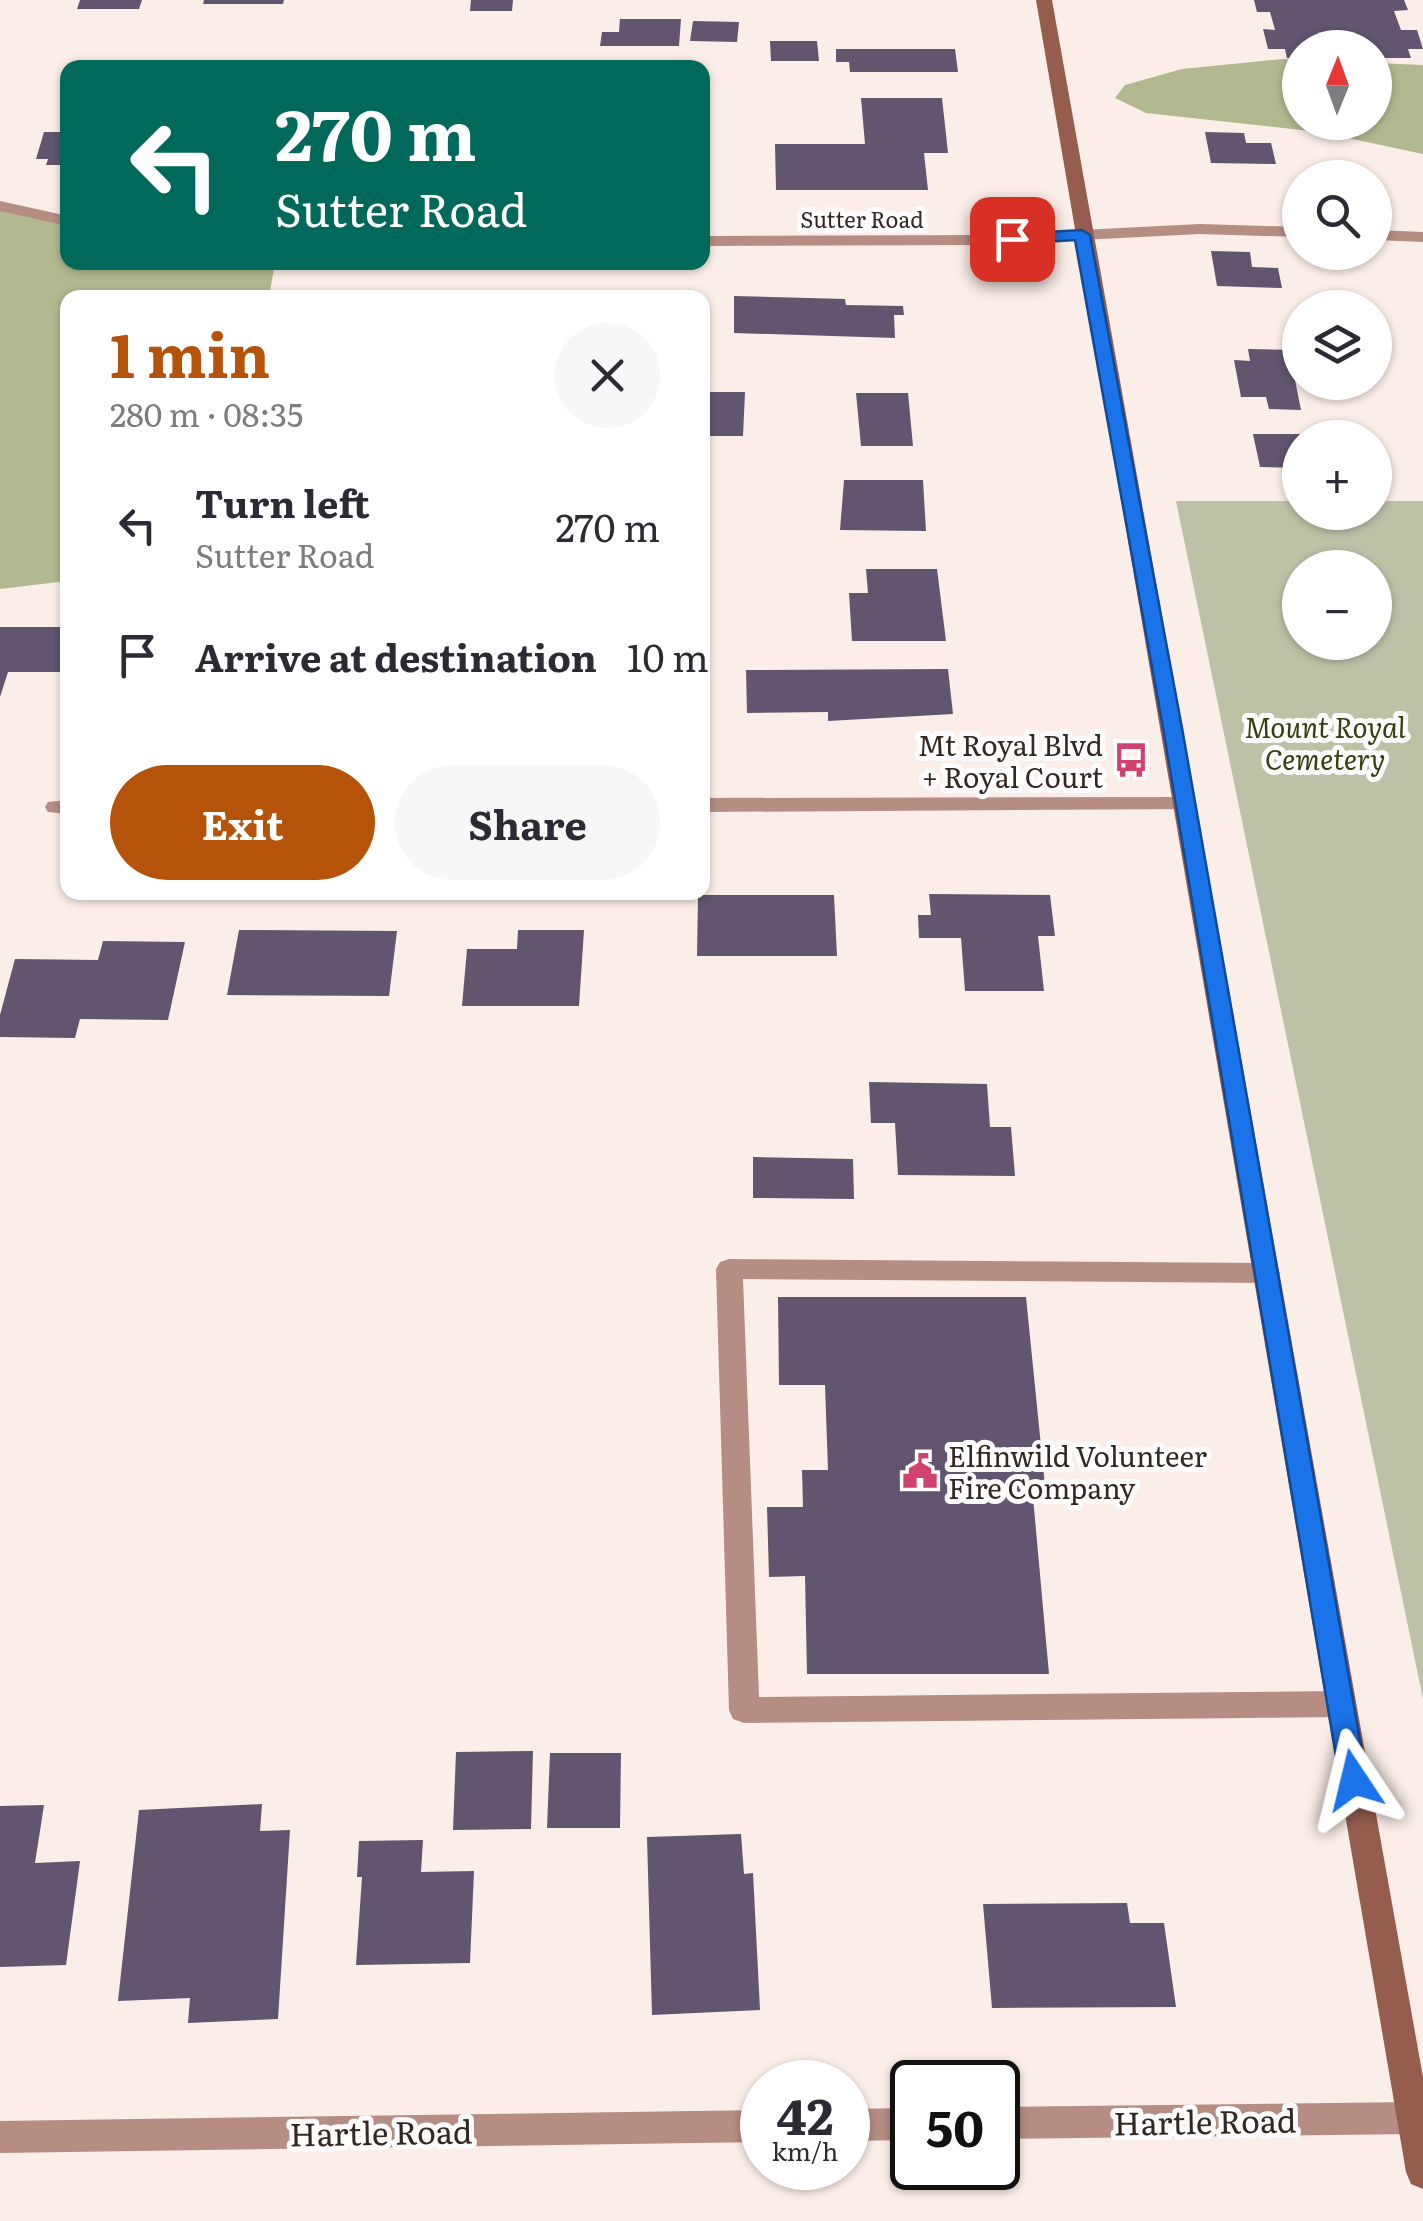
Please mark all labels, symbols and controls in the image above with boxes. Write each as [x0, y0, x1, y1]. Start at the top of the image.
north arrow [1282, 30, 1392, 140]
map controls [1282, 30, 1392, 660]
text: 270 m [275, 79, 477, 183]
icon: left [110, 100, 240, 230]
button: search [1282, 160, 1392, 270]
text: Sutter Road [275, 174, 527, 241]
pin [970, 197, 1055, 282]
street label: Sutter Road [800, 202, 924, 235]
icon: arrive [985, 212, 1040, 267]
button: layers [1282, 290, 1392, 400]
text: 1 min [110, 307, 270, 396]
button: close [555, 323, 660, 428]
text: 280 m · 08:35 [110, 389, 303, 437]
button: + [1282, 420, 1392, 530]
text: Turn left [195, 473, 370, 530]
text: 270 m [555, 497, 660, 554]
icon: left [110, 498, 165, 553]
text: Sutter Road [195, 530, 374, 578]
button: − [1282, 550, 1392, 660]
text: Arrive at destination [195, 627, 597, 684]
text: 10 m [627, 627, 709, 684]
icon: arrive [110, 628, 165, 683]
park label: Mount Royal Cemetery [1244, 705, 1406, 779]
place label: Mt Royal Blvd + Royal Court [918, 723, 1104, 797]
bus stop icon: Mt Royal Blvd + Royal Court [1112, 741, 1150, 779]
button: Exit [110, 765, 375, 880]
button: Share [395, 765, 660, 880]
place label: Elfinwild Volunteer Fire Company [948, 1434, 1208, 1508]
public building icon: Elfinwild Volunteer Fire Company [901, 1452, 939, 1490]
position arrow [1302, 1728, 1406, 1832]
speed limit sign: 50 [890, 2060, 1020, 2190]
text: 42 [776, 2076, 833, 2150]
street label: Hartle Road [1113, 2094, 1297, 2146]
street label: Hartle Road [289, 2105, 473, 2157]
text: km/h [772, 2132, 838, 2169]

